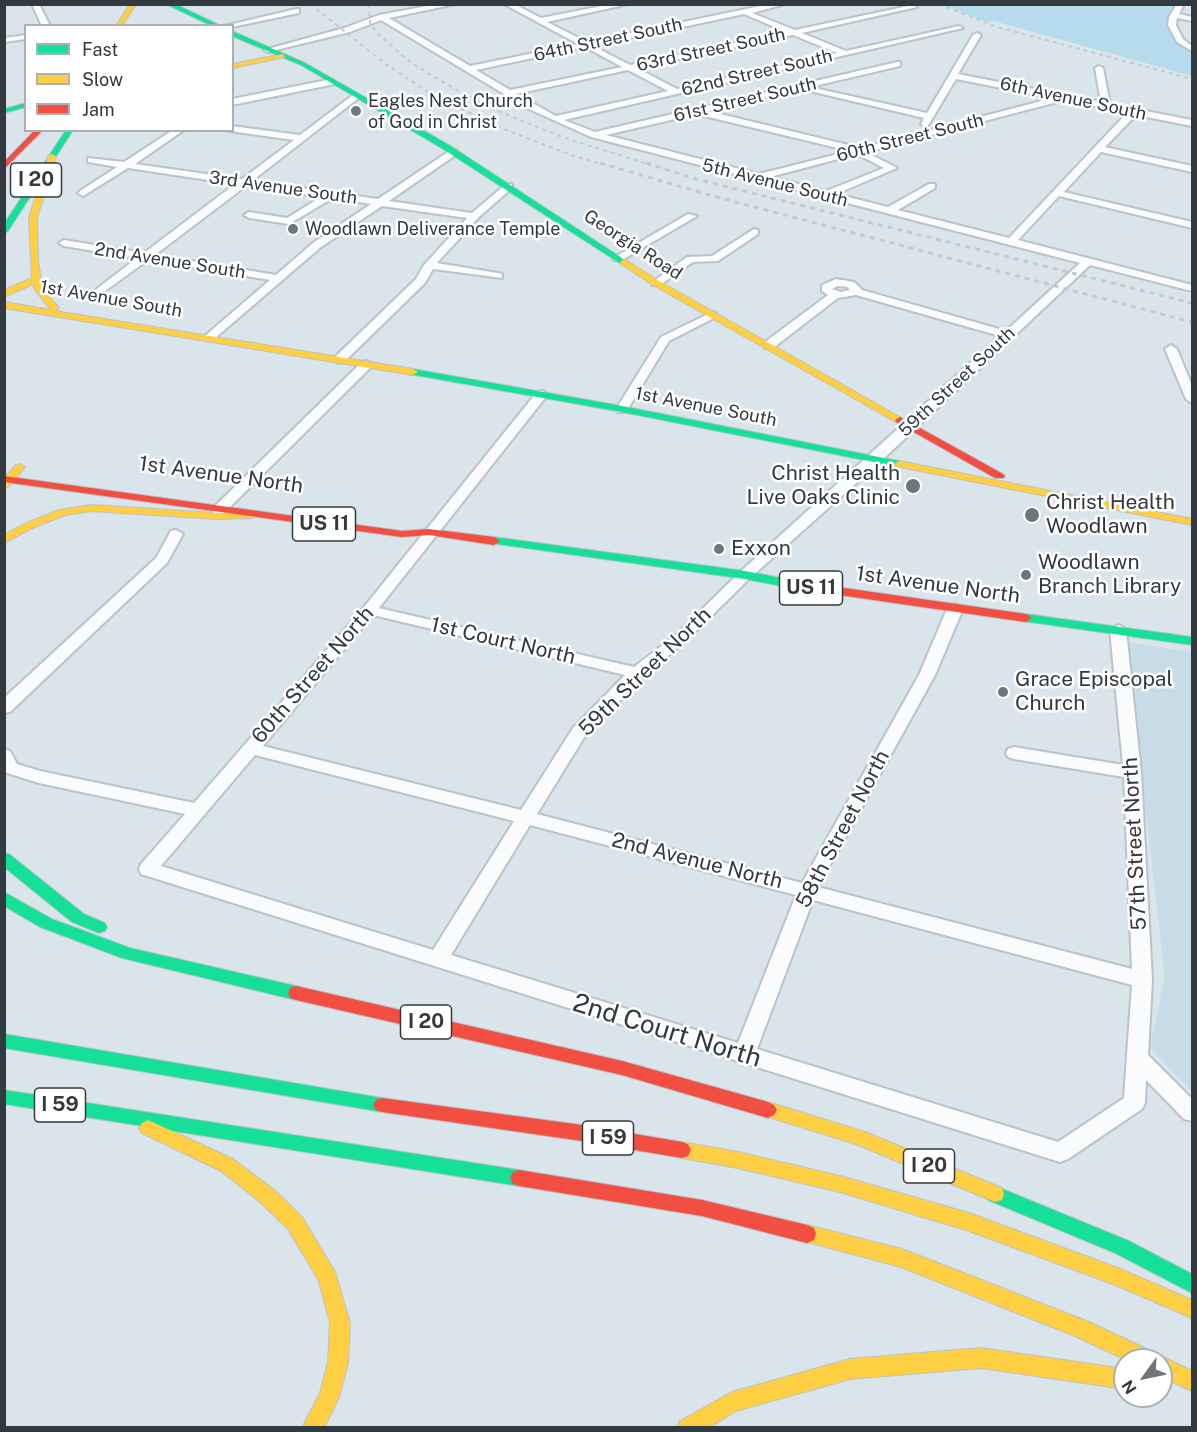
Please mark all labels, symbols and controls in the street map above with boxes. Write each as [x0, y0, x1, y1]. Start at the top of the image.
street label: 64th Street South [532, 14, 684, 66]
legend [24, 24, 234, 132]
street label: 63rd Street South [635, 24, 787, 76]
text: Fast [82, 39, 118, 60]
street label: 62nd Street South [679, 45, 835, 101]
text: Slow [82, 69, 123, 90]
street label: 61st Street South [672, 73, 818, 127]
street label: 6th Avenue South [998, 73, 1148, 125]
place label: Eagles Nest Church of God in Christ [368, 90, 533, 132]
text: Jam [82, 99, 115, 120]
marker: Eagles Nest Church of God in Christ [349, 104, 363, 118]
street label: 60th Street South [834, 109, 986, 167]
street label: 5th Avenue South [700, 154, 850, 212]
road number: I 20 [10, 163, 62, 197]
street label: 3rd Avenue South [207, 167, 359, 209]
street label: Georgia Road [580, 205, 686, 285]
place label: Woodlawn Deliverance Temple [305, 218, 560, 240]
marker: Woodlawn Deliverance Temple [286, 222, 300, 236]
street label: 2nd Avenue South [93, 238, 247, 284]
street label: 1st Avenue South [38, 276, 184, 322]
street label: 59th Street South [894, 322, 1020, 442]
street label: 1st Avenue South [633, 383, 779, 431]
street label: 1st Avenue North [137, 451, 305, 499]
place label: Christ Health Live Oaks Clinic [746, 461, 900, 511]
marker: Christ Health Live Oaks Clinic [904, 477, 922, 495]
place label: Christ Health Woodlawn [1046, 490, 1175, 540]
marker: Christ Health Woodlawn [1023, 506, 1041, 524]
road number: US 11 [292, 507, 356, 541]
place label: Exxon [731, 536, 791, 562]
marker: Exxon [712, 542, 726, 556]
place label: Woodlawn Branch Library [1038, 550, 1181, 600]
street label: 1st Avenue North [854, 561, 1022, 609]
marker: Woodlawn Branch Library [1019, 568, 1033, 582]
road number: US 11 [780, 571, 842, 605]
street label: 60th Street North [247, 601, 379, 749]
street label: 59th Street North [574, 602, 716, 742]
street label: 1st Court North [428, 612, 578, 670]
place label: Grace Episcopal Church [1015, 667, 1173, 717]
marker: Grace Episcopal Church [996, 685, 1010, 699]
street label: 58th Street North [791, 746, 895, 912]
street label: 57th Street North [1118, 757, 1152, 931]
street label: 2nd Avenue North [609, 828, 785, 894]
street label: 2nd Court North [569, 988, 765, 1074]
road number: I 20 [400, 1005, 452, 1039]
road number: I 59 [34, 1088, 86, 1122]
road number: I 59 [582, 1121, 634, 1155]
road number: I 20 [904, 1149, 954, 1183]
north arrow [1113, 1348, 1173, 1408]
text: N [1118, 1377, 1141, 1397]

